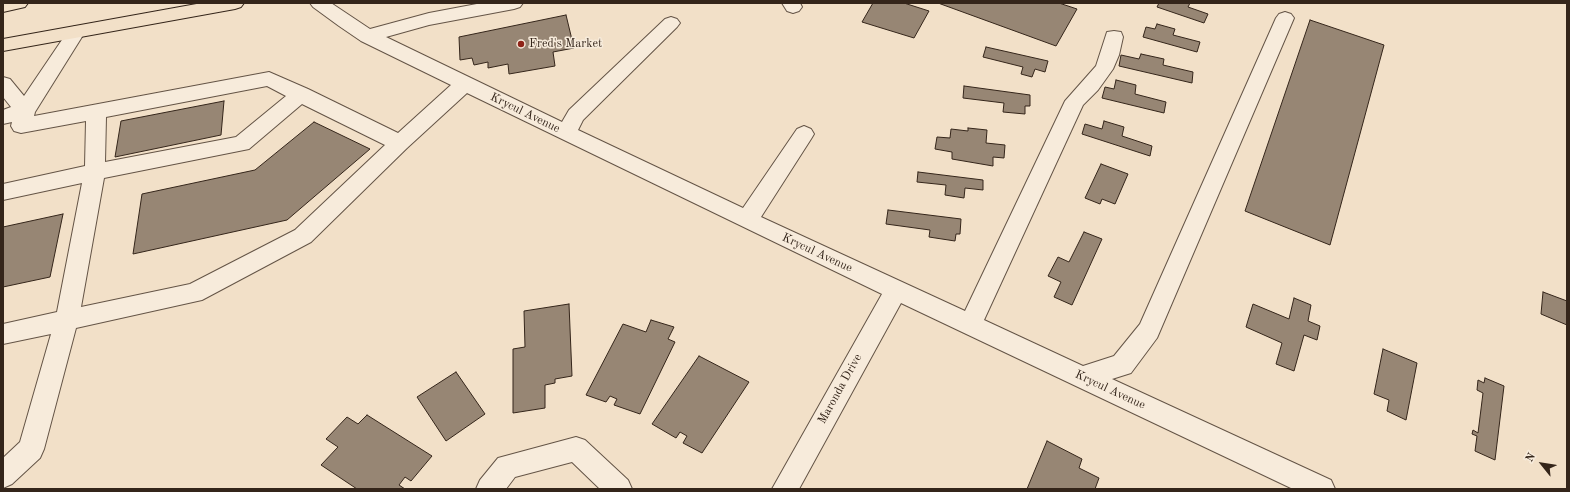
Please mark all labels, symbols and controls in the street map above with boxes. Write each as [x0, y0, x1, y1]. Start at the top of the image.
place label: Fred's Market [529, 37, 602, 51]
marker: Fred's Market [516, 39, 526, 49]
street label: Krycul Avenue [488, 90, 562, 136]
street label: Krycul Avenue [779, 230, 855, 276]
street label: Maronda Drive [815, 352, 865, 426]
street label: Krycul Avenue [1072, 367, 1148, 413]
north arrow [1522, 444, 1562, 484]
text: N [1524, 451, 1538, 464]

